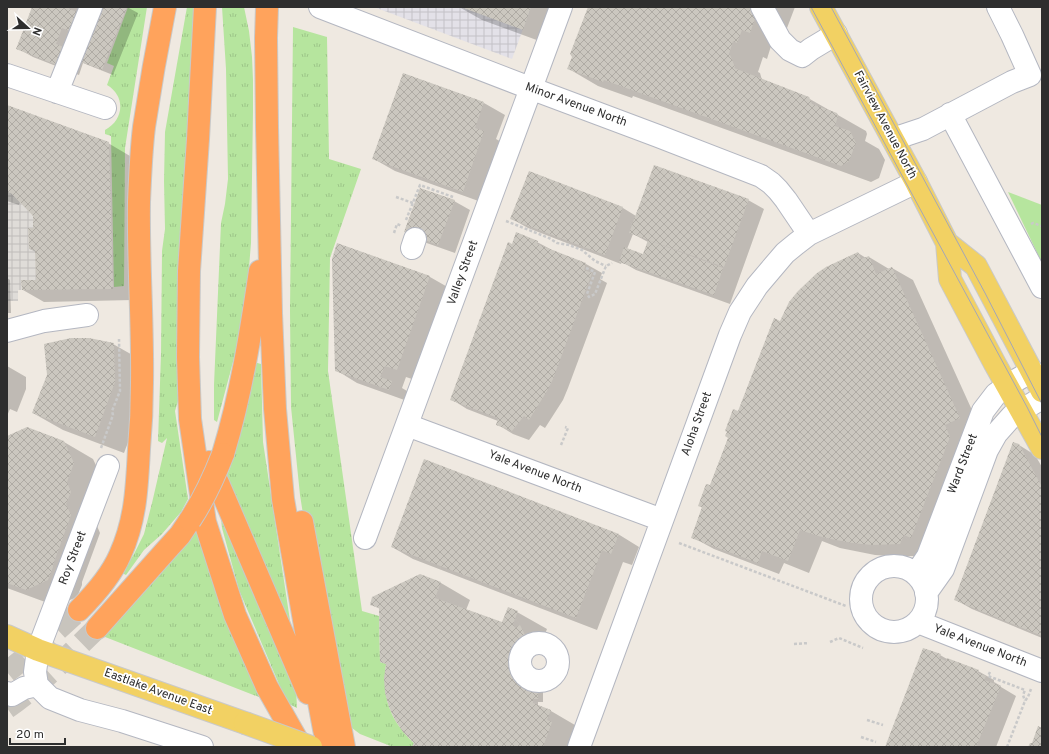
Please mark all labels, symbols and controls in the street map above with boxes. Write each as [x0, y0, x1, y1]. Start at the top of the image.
north arrow [8, 8, 48, 48]
text: N [28, 25, 44, 37]
street label: Fairview Avenue North [850, 68, 920, 182]
street label: Minor Avenue North [523, 79, 629, 131]
street label: Valley Street [444, 238, 482, 308]
street label: Aloha Street [678, 390, 716, 458]
street label: Ward Street [944, 432, 982, 496]
street label: Yale Avenue North [486, 447, 584, 497]
street label: Roy Street [55, 529, 91, 587]
street label: Yale Avenue North [931, 621, 1029, 671]
street label: Eastlake Avenue East [102, 665, 214, 719]
scale bar [10, 720, 65, 746]
text: 20 m [16, 727, 44, 743]

